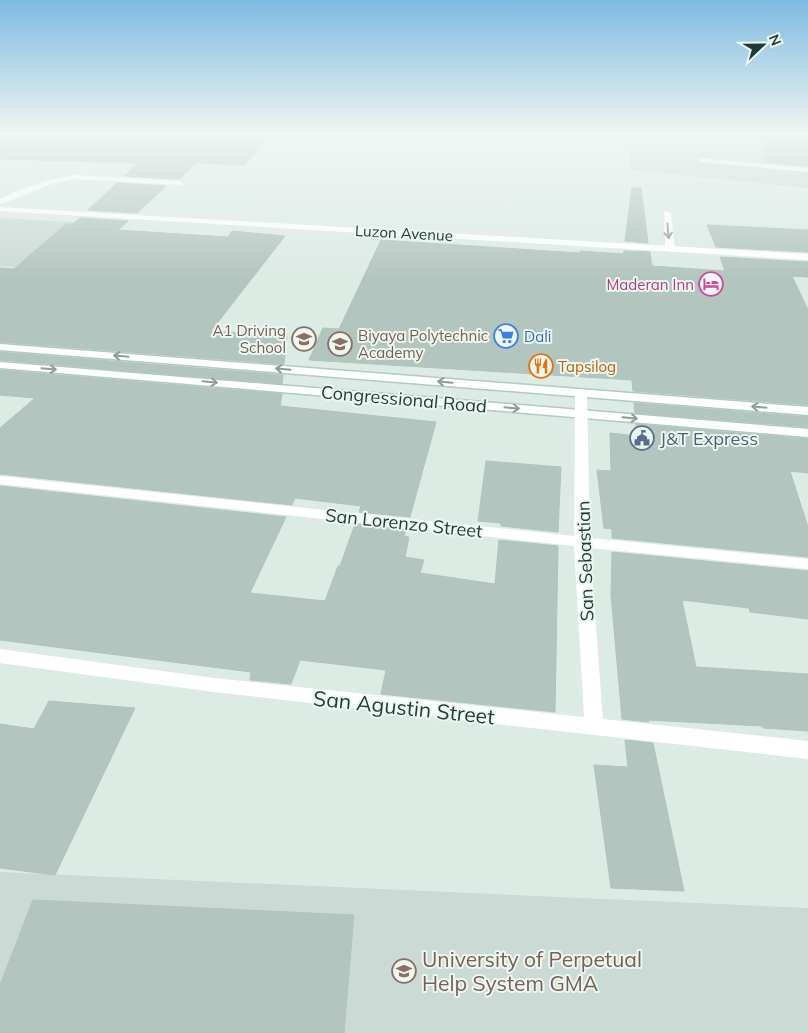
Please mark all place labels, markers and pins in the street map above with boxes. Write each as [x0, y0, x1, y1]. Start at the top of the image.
hotel icon: Maderan Inn [698, 271, 724, 297]
place label: Maderan Inn [606, 275, 694, 294]
place label: A1 Driving School [212, 321, 286, 357]
supermarket icon: Dali [493, 323, 519, 349]
school or university icon: A1 Driving School [291, 326, 317, 352]
place label: Biyaya Polytechnic Academy [358, 326, 488, 362]
place label: Dali [524, 327, 551, 346]
school or university icon: Biyaya Polytechnic Academy [327, 331, 353, 357]
restaurant icon: Tapsilog [528, 353, 554, 379]
place label: Tapsilog [558, 357, 616, 376]
public building icon: J&T Express [629, 425, 655, 451]
place label: J&T Express [660, 427, 758, 450]
place label: University of Perpetual Help System GMA [422, 946, 642, 996]
school or university icon: University of Perpetual Help System GMA [391, 958, 417, 984]

